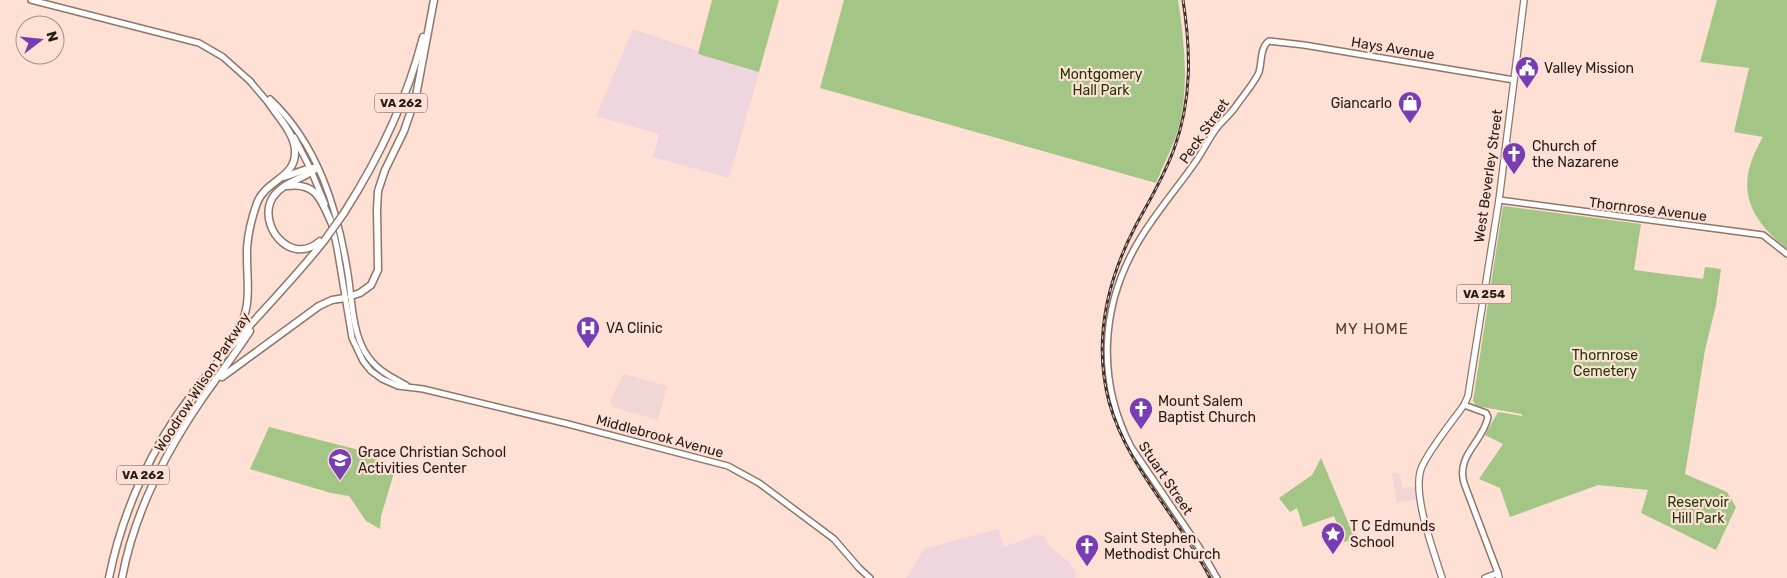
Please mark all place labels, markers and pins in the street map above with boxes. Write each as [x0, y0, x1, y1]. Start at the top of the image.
public building icon: Valley Mission [1514, 55, 1540, 89]
place label: Valley Mission [1544, 60, 1634, 77]
shop icon: Giancarlo [1397, 90, 1423, 124]
place label: Giancarlo [1331, 95, 1392, 112]
place label: Church of the Nazarene [1532, 138, 1619, 171]
church icon: Church of the Nazarene [1501, 141, 1527, 175]
hospital icon: VA Clinic [575, 315, 601, 349]
place label: VA Clinic [606, 320, 663, 337]
place label: Mount Salem Baptist Church [1158, 393, 1256, 426]
church icon: Mount Salem Baptist Church [1128, 396, 1154, 430]
place label: Grace Christian School Activities Center [358, 444, 506, 477]
school or university icon: Grace Christian School Activities Center [327, 447, 353, 481]
place label: T C Edmunds School [1350, 518, 1436, 551]
place icon: T C Edmunds School [1320, 521, 1346, 555]
place label: Saint Stephen Methodist Church [1104, 530, 1220, 563]
church icon: Saint Stephen Methodist Church [1074, 533, 1100, 567]

